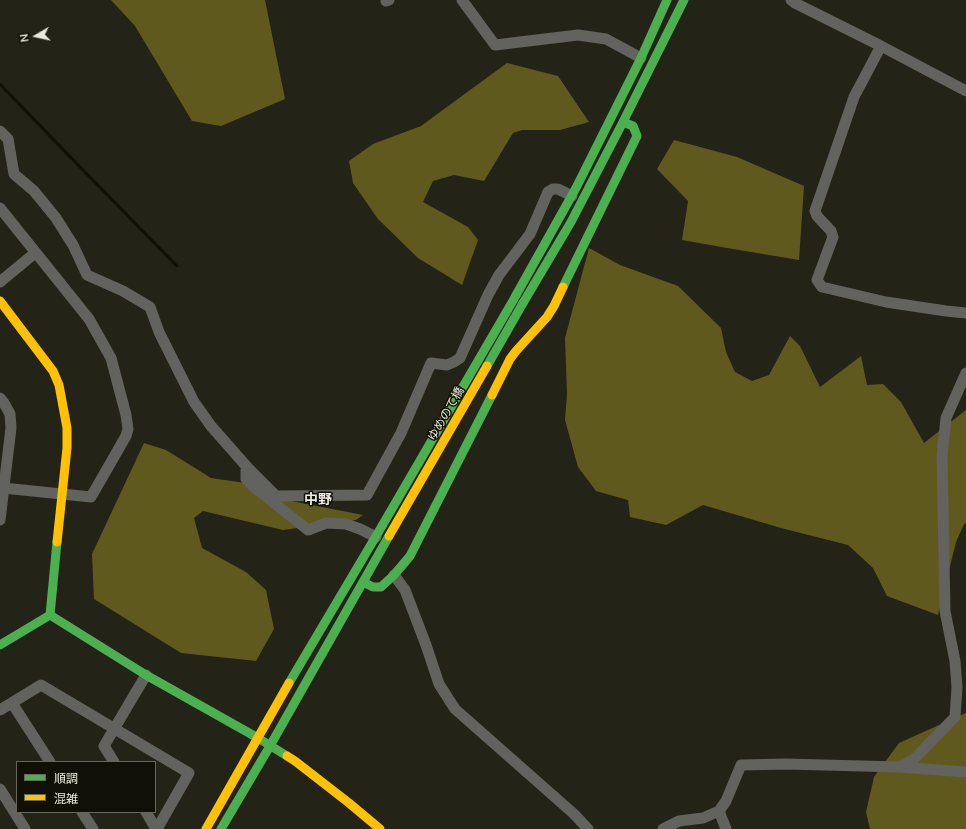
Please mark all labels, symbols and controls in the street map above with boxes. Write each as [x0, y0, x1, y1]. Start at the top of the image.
north arrow [16, 16, 56, 56]
text: N [17, 33, 32, 43]
street label: ゆめのて橋 [425, 384, 467, 444]
district label: 中野 [304, 492, 332, 508]
legend [16, 761, 156, 813]
text: 順調 [54, 771, 78, 786]
text: 混雑 [54, 791, 78, 806]

